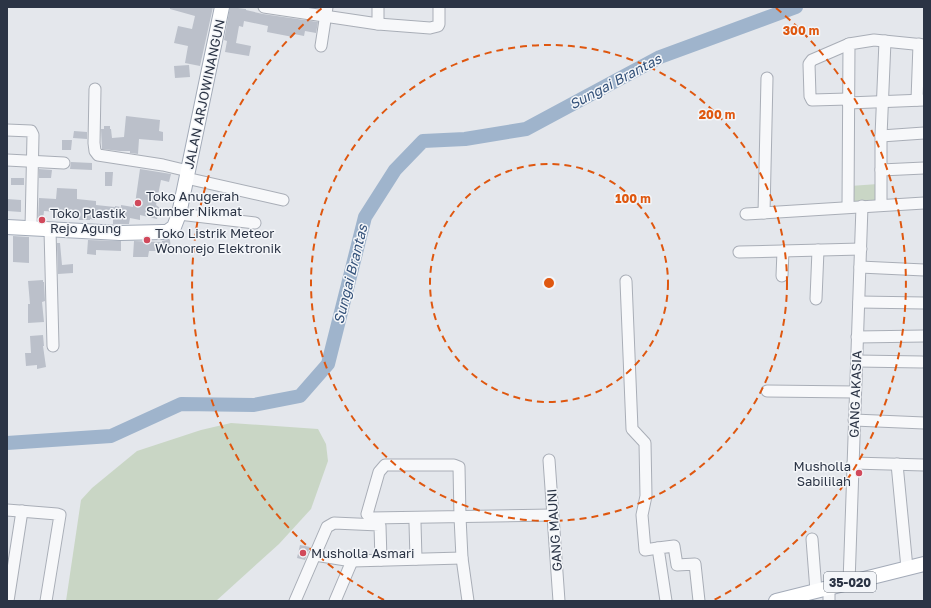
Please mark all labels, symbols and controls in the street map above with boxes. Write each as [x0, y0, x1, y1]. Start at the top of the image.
street label: JALAN ARJOWINANGUN [180, 18, 228, 170]
text: 300 m [783, 23, 819, 38]
water label: Sungai Brantas [566, 49, 664, 112]
text: 200 m [699, 107, 735, 122]
place label: Toko Anugerah Sumber Nikmat [146, 188, 242, 219]
text: 100 m [615, 191, 651, 206]
marker: Toko Anugerah Sumber Nikmat [133, 198, 143, 208]
place label: Toko Plastik Rejo Agung [50, 205, 126, 236]
marker: Toko Plastik Rejo Agung [37, 215, 47, 225]
water label: Sungai Brantas [329, 222, 371, 325]
place label: Toko Listrik Meteor Wonorejo Elektronik [155, 225, 282, 256]
marker: Toko Listrik Meteor Wonorejo Elektronik [142, 235, 152, 245]
centre of rings [542, 276, 556, 290]
street label: GANG AKASIA [845, 350, 865, 438]
place label: Musholla Sabililah [794, 458, 851, 489]
marker: Musholla Sabililah [854, 468, 864, 478]
street label: GANG MAUNI [543, 488, 565, 572]
place label: Musholla Asmari [311, 545, 415, 561]
marker: Musholla Asmari [298, 548, 308, 558]
road number: 35-020 [824, 572, 876, 592]

